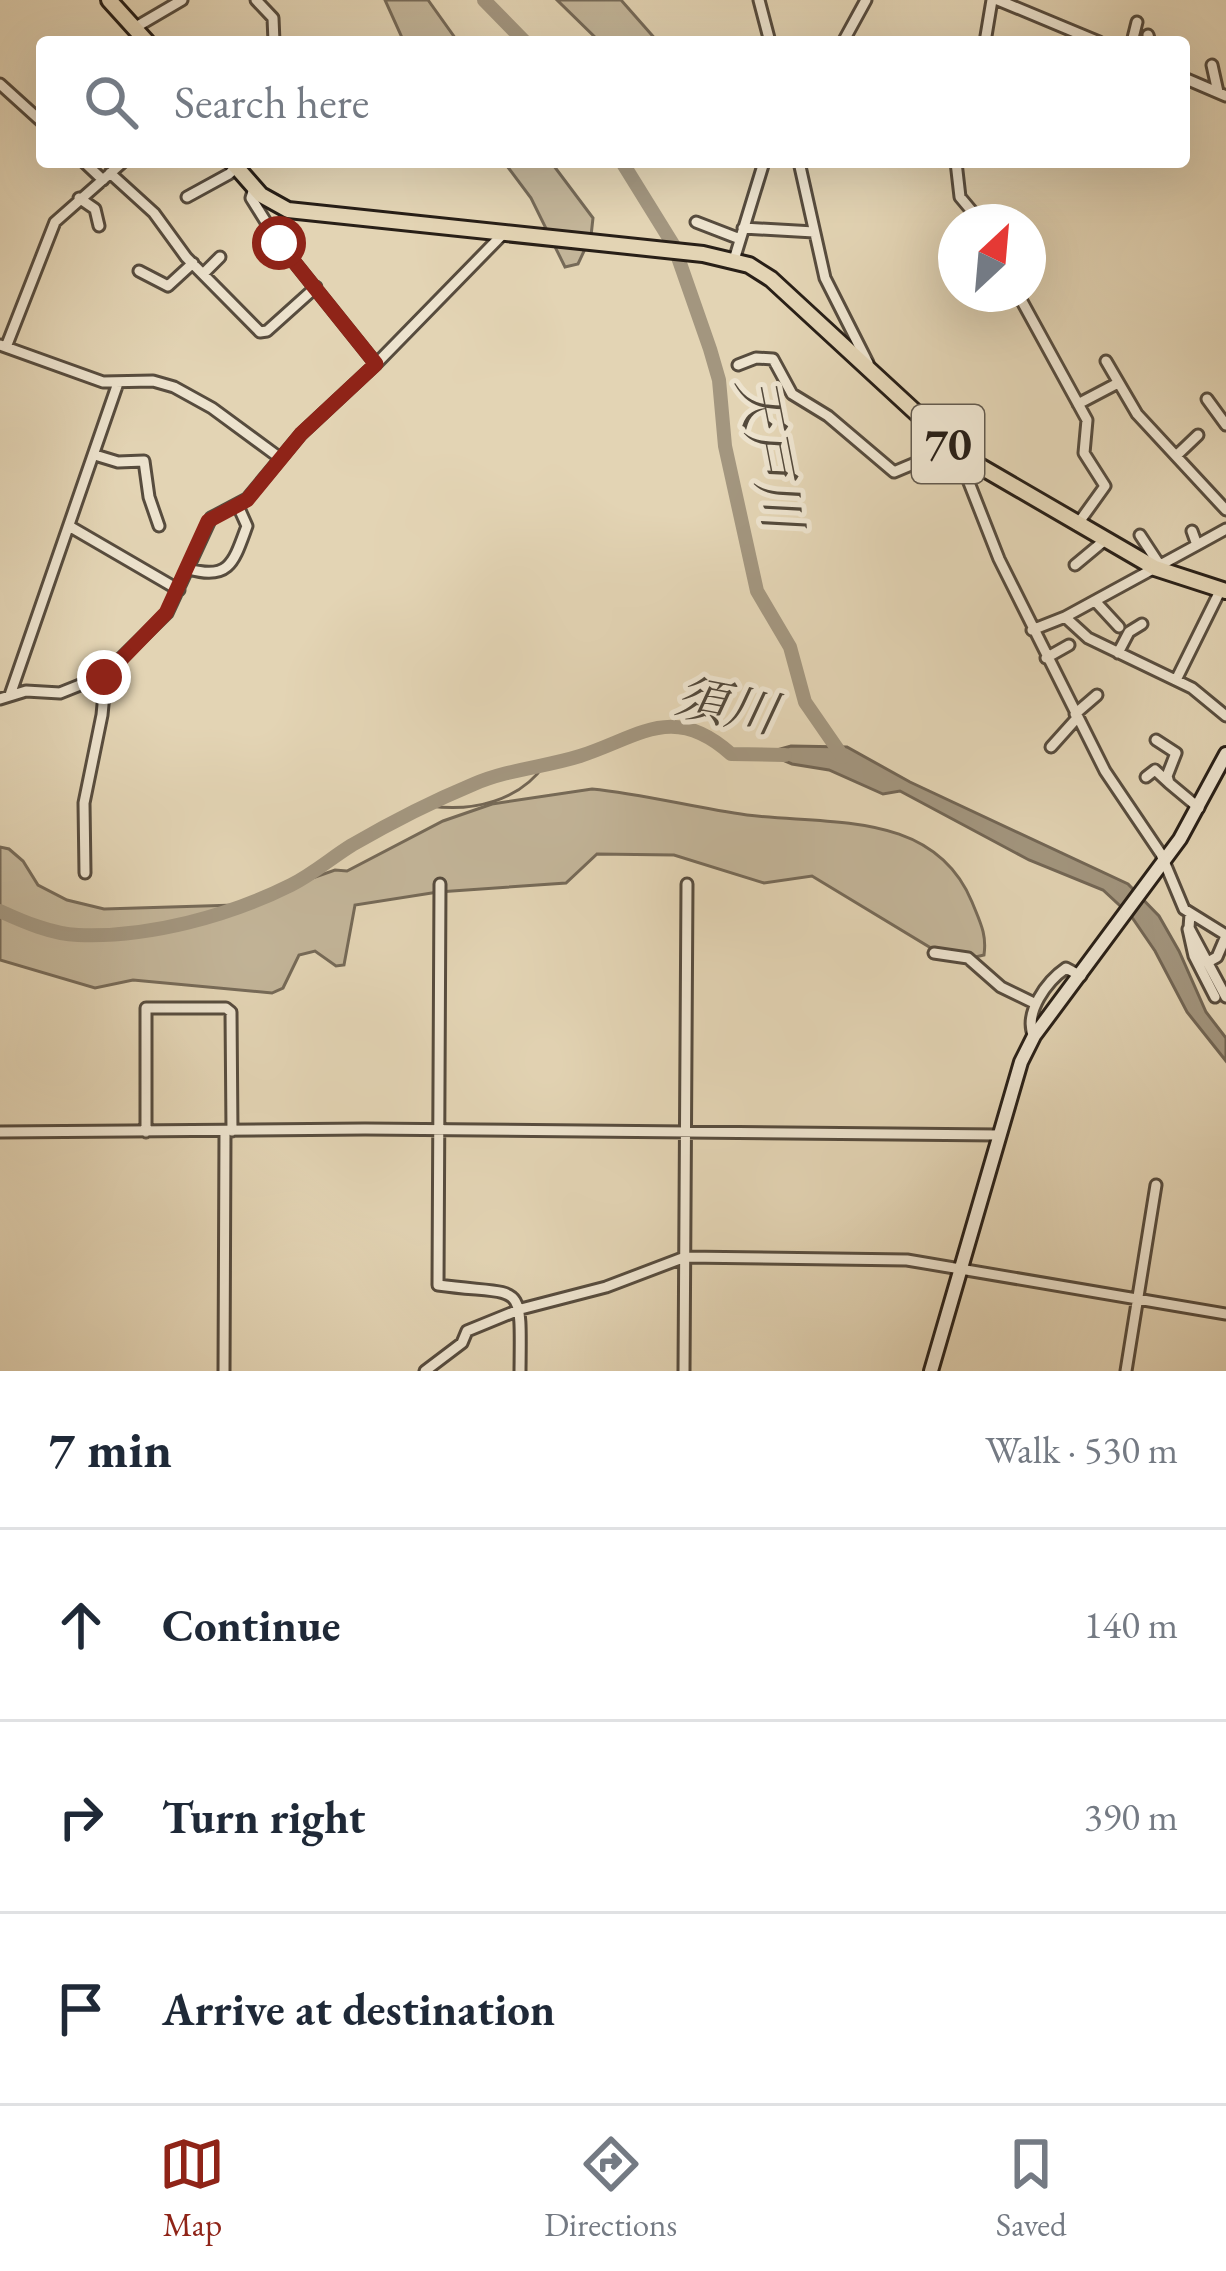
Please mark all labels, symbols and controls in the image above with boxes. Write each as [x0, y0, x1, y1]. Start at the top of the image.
search box [36, 36, 1190, 168]
icon: search [78, 69, 144, 135]
text: Search here [174, 73, 369, 131]
north arrow [938, 204, 1046, 312]
route start [252, 216, 306, 270]
water label: 天戸川 [723, 372, 818, 539]
road number: 70 [912, 405, 984, 483]
route end [77, 650, 131, 704]
water label: 須川 [670, 663, 787, 748]
text: 7 min [48, 1416, 172, 1482]
text: Walk · 530 m [985, 1424, 1178, 1475]
icon: ahead [48, 1592, 114, 1658]
text: Continue [162, 1596, 340, 1654]
text: 140 m [1084, 1599, 1178, 1650]
icon: right [48, 1784, 114, 1850]
text: Turn right [162, 1788, 365, 1846]
text: 390 m [1084, 1791, 1178, 1842]
icon: arrive [48, 1976, 114, 2042]
text: Arrive at destination [162, 1980, 555, 2038]
tab: Map [159, 2131, 225, 2246]
tab: Directions [544, 2131, 677, 2246]
tab: Saved [996, 2131, 1067, 2246]

